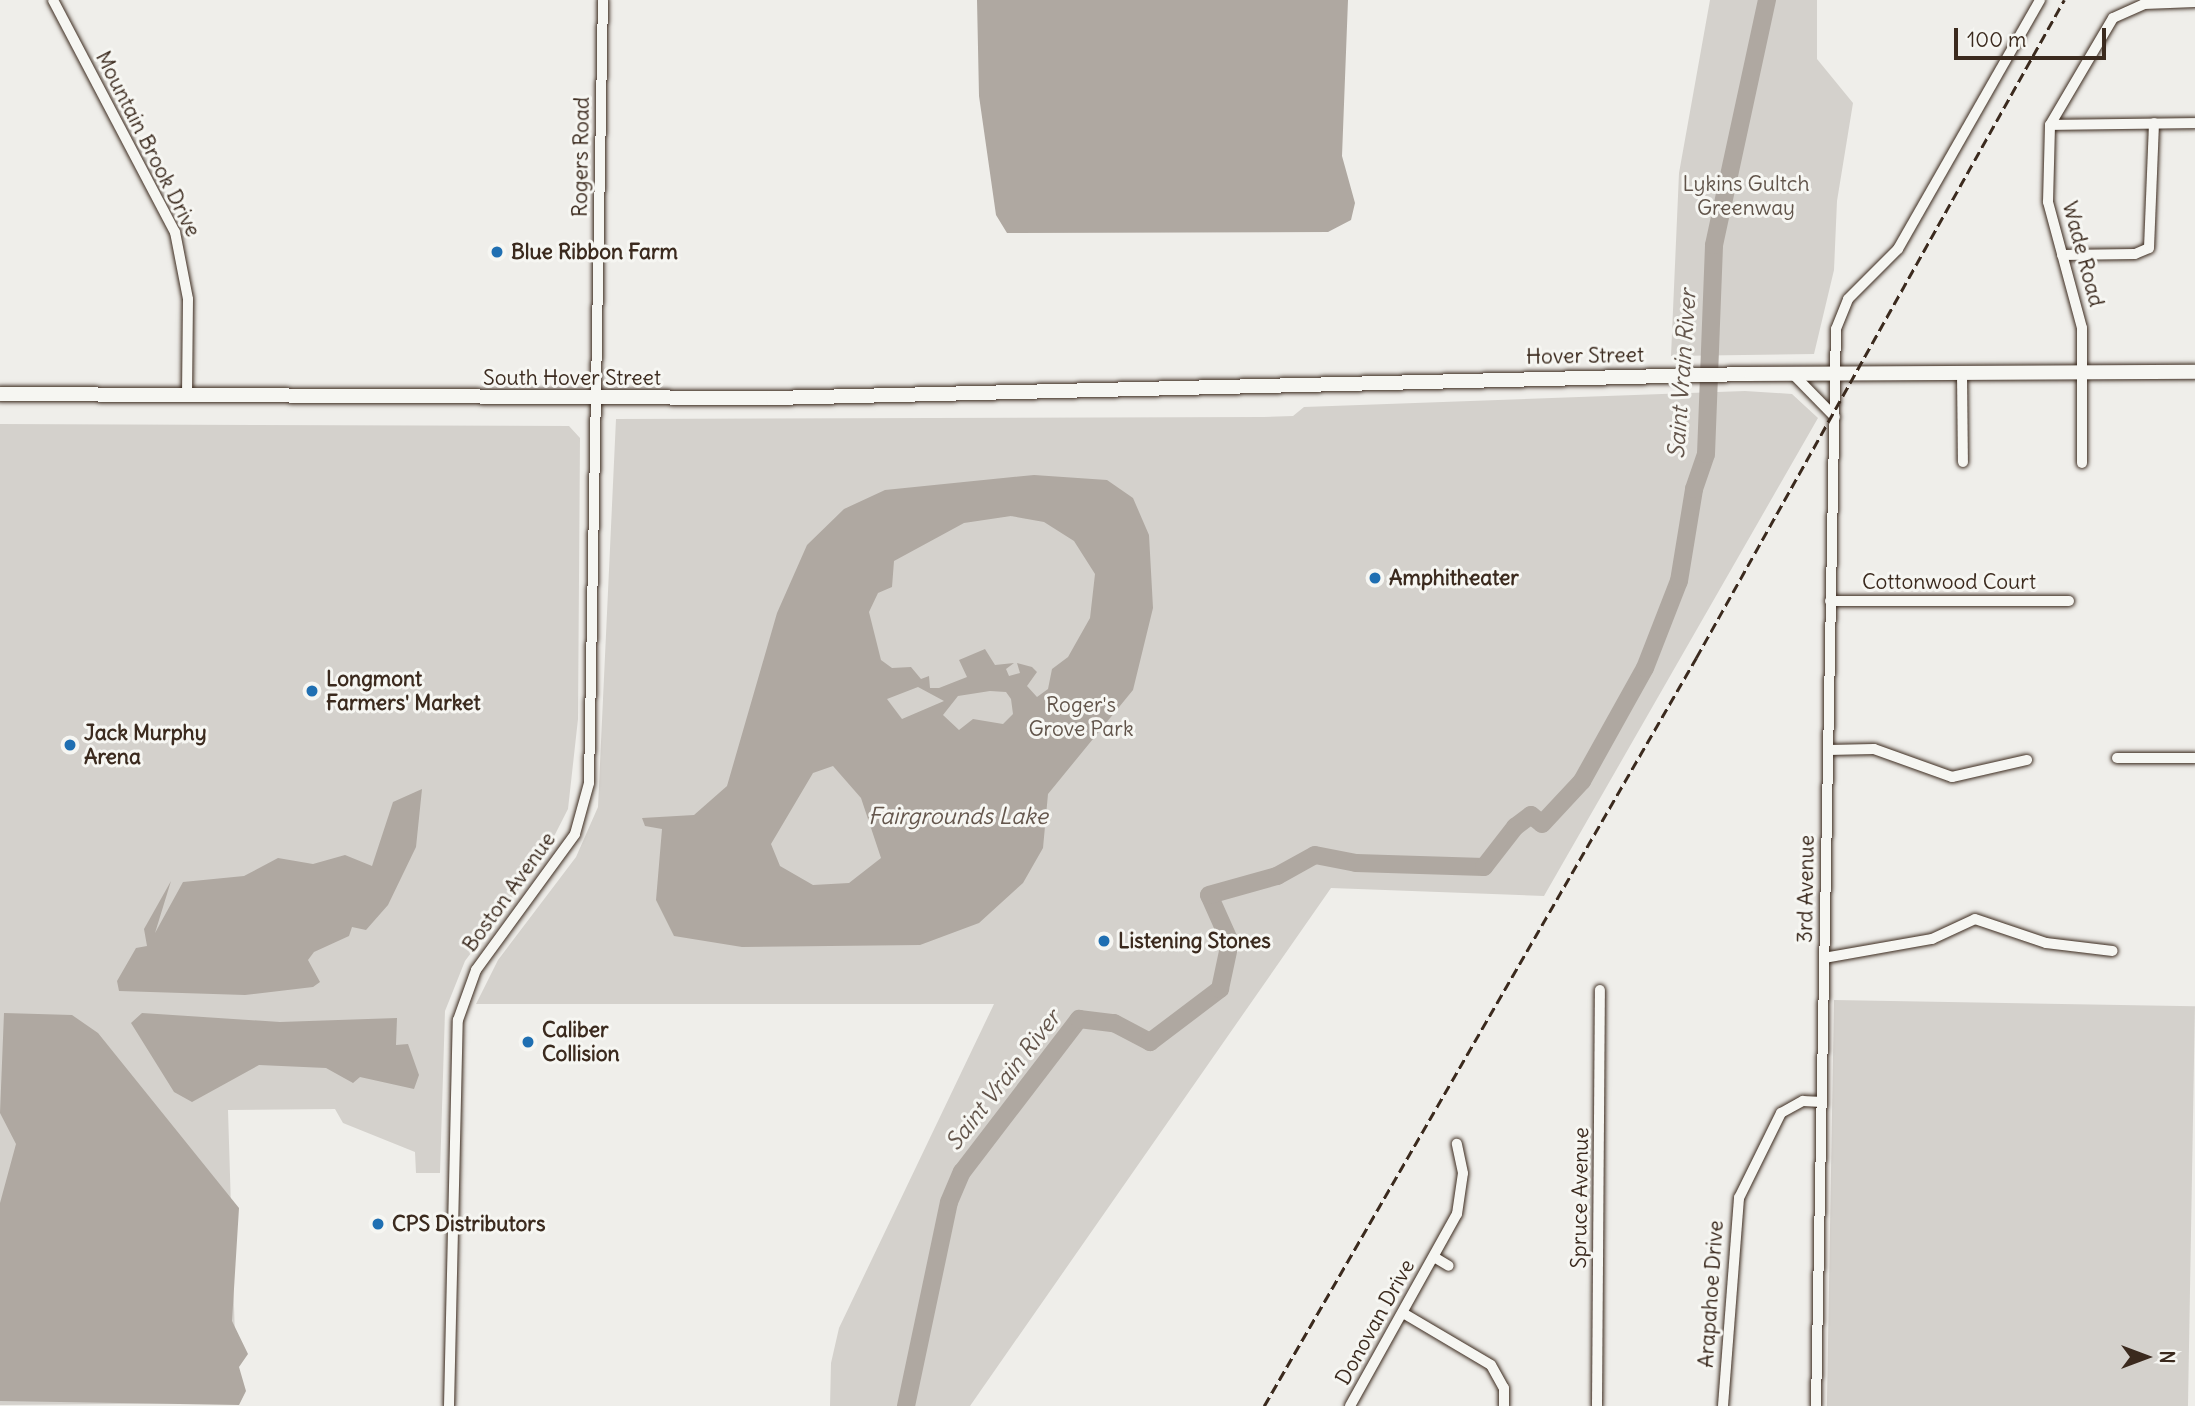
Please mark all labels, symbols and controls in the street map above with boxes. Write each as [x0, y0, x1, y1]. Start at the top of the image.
scale bar [1957, 14, 2109, 58]
text: 100 m [1967, 26, 2026, 53]
street label: Mountain Brook Drive [90, 47, 206, 241]
street label: Rogers Road [567, 97, 595, 217]
park label: Lykins Gultch Greenway [1682, 171, 1810, 221]
street label: Wade Road [2057, 199, 2109, 309]
place label: Blue Ribbon Farm [511, 239, 678, 265]
marker: Blue Ribbon Farm [489, 244, 505, 260]
water label: Saint Vrain River [1662, 288, 1702, 460]
street label: Hover Street [1526, 342, 1644, 370]
street label: South Hover Street [483, 365, 661, 391]
place label: Amphitheater [1389, 565, 1519, 591]
street label: Cottonwood Court [1862, 569, 2036, 595]
marker: Amphitheater [1367, 570, 1383, 586]
place label: Longmont Farmers' Market [326, 666, 481, 716]
marker: Longmont Farmers' Market [304, 683, 320, 699]
park label: Roger's Grove Park [1028, 692, 1134, 742]
place label: Jack Murphy Arena [84, 720, 207, 770]
marker: Jack Murphy Arena [62, 737, 78, 753]
water label: Fairgrounds Lake [868, 802, 1048, 830]
street label: Boston Avenue [457, 827, 561, 957]
street label: 3rd Avenue [1792, 835, 1820, 943]
place label: Listening Stones [1118, 928, 1271, 954]
marker: Listening Stones [1096, 933, 1112, 949]
water label: Saint Vrain River [940, 1005, 1066, 1155]
place label: Caliber Collision [542, 1017, 620, 1067]
marker: Caliber Collision [520, 1034, 536, 1050]
street label: Spruce Avenue [1566, 1127, 1594, 1269]
place label: CPS Distributors [392, 1211, 545, 1237]
marker: CPS Distributors [370, 1216, 386, 1232]
street label: Arapahoe Drive [1693, 1219, 1729, 1369]
street label: Donovan Drive [1330, 1255, 1420, 1389]
north arrow [2111, 1322, 2181, 1392]
text: N [2155, 1350, 2179, 1364]

